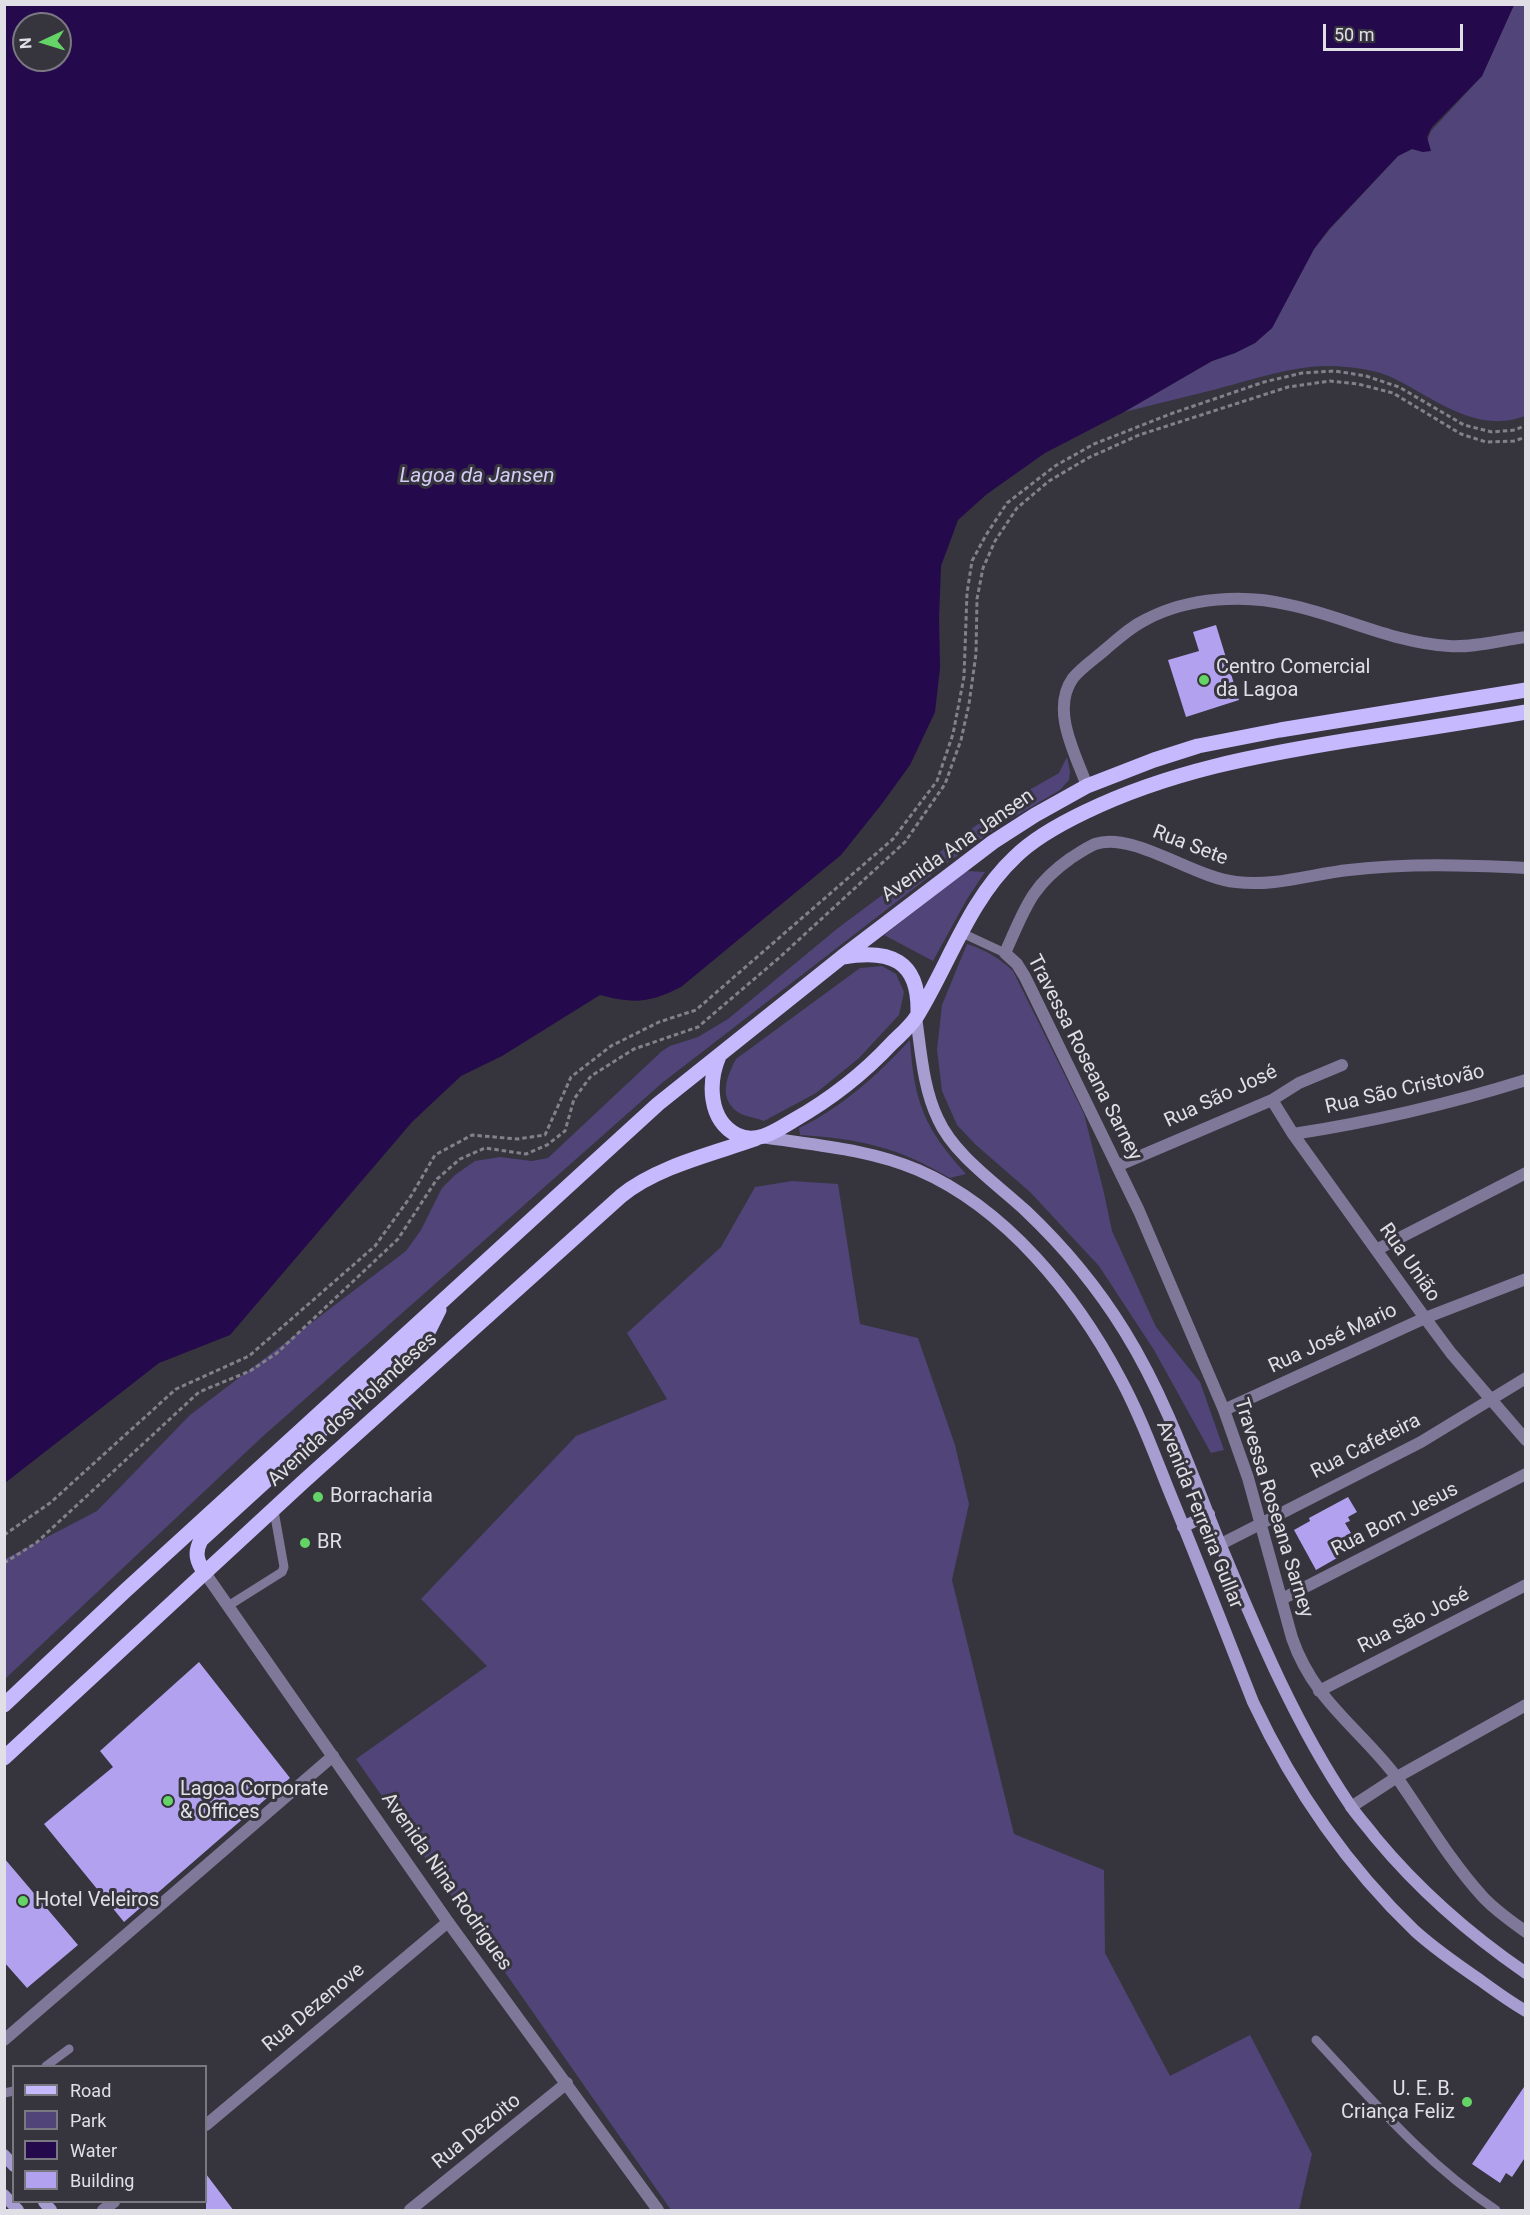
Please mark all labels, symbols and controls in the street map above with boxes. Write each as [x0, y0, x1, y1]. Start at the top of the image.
north arrow [12, 12, 72, 72]
scale bar [1326, 12, 1466, 50]
text: 50 m [1334, 24, 1374, 45]
text: N [16, 37, 35, 49]
water label: Lagoa da Jansen [399, 464, 555, 490]
place label: Centro Comercial da Lagoa [1216, 656, 1370, 703]
marker: Centro Comercial da Lagoa [1197, 673, 1211, 687]
street label: Avenida Ana Jansen [877, 784, 1039, 908]
street label: Rua Sete [1149, 821, 1231, 871]
street label: Travessa Roseana Sarney [1022, 951, 1146, 1165]
street label: Rua São José [1161, 1060, 1281, 1134]
street label: Rua São Cristovão [1323, 1060, 1487, 1120]
street label: Rua União [1373, 1219, 1445, 1307]
street label: Rua José Mario [1265, 1299, 1401, 1379]
street label: Avenida dos Holandeses [263, 1328, 443, 1492]
street label: Travessa Roseana Sarney [1228, 1396, 1318, 1620]
street label: Rua Cafeteira [1307, 1409, 1425, 1485]
street label: Avenida Ferreira Gullar [1150, 1418, 1248, 1612]
street label: Rua Bom Jesus [1328, 1478, 1462, 1562]
place label: Borracharia [330, 1485, 433, 1509]
marker: Borracharia [311, 1490, 325, 1504]
place label: BR [317, 1531, 342, 1555]
marker: BR [298, 1536, 312, 1550]
street label: Rua São José [1354, 1583, 1474, 1659]
place label: Lagoa Corporate & Offices [180, 1778, 328, 1825]
street label: Avenida Nina Rodrigues [375, 1788, 517, 1976]
marker: Lagoa Corporate & Offices [161, 1794, 175, 1808]
place label: Hotel Veleiros [35, 1889, 159, 1913]
marker: Hotel Veleiros [16, 1894, 30, 1908]
street label: Rua Dezenove [258, 1958, 370, 2058]
legend [12, 2065, 207, 2203]
place label: U. E. B. Criança Feliz [1341, 2078, 1455, 2125]
text: Road [70, 2080, 111, 2101]
street label: Rua Dezoito [428, 2089, 526, 2175]
marker: U. E. B. Criança Feliz [1460, 2095, 1474, 2109]
text: Park [70, 2110, 106, 2131]
text: Water [70, 2140, 117, 2161]
text: Building [70, 2170, 134, 2191]

